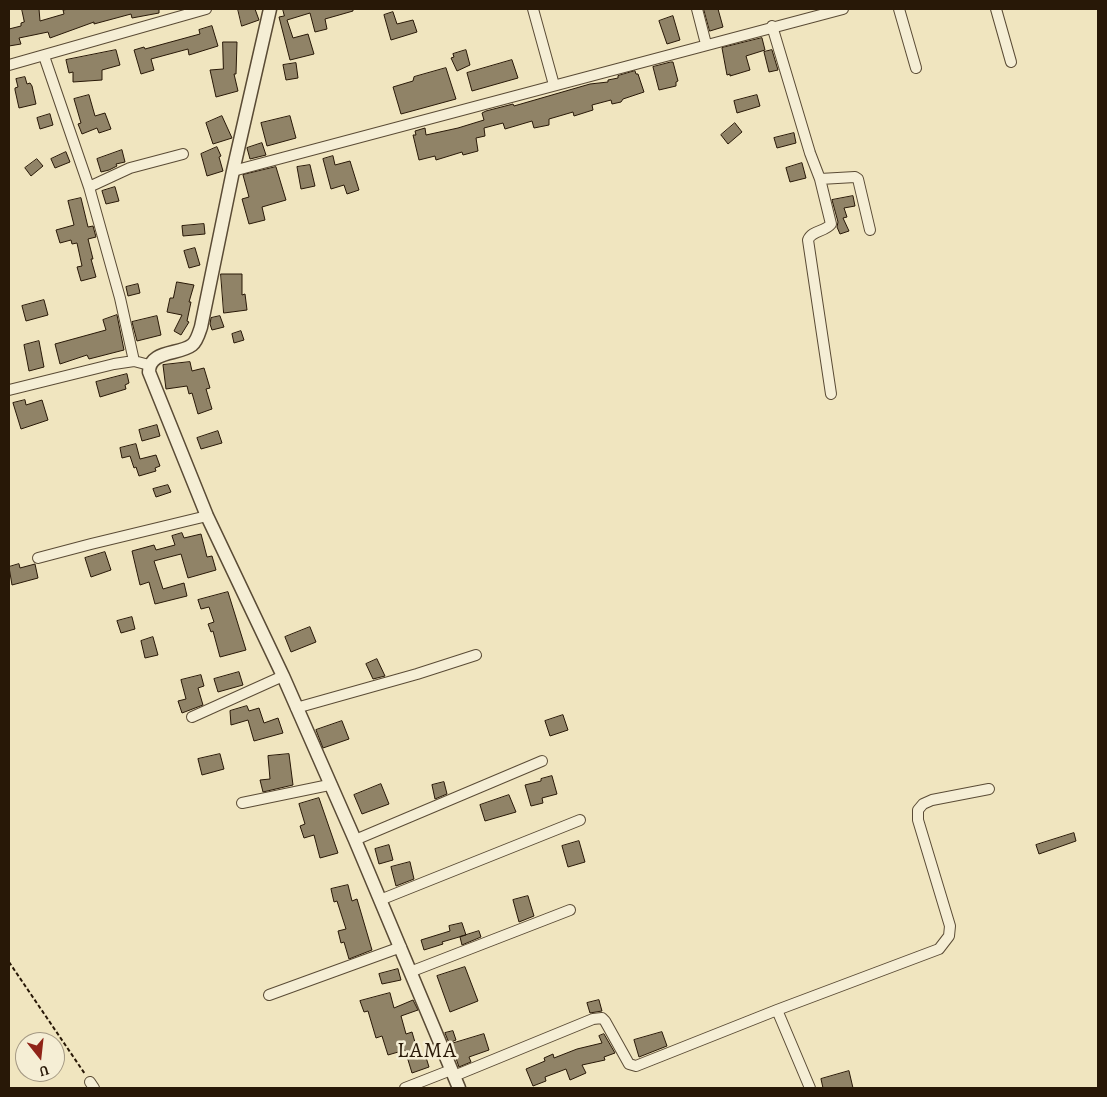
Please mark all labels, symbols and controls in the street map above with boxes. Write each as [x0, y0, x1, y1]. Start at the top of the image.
north arrow [15, 1032, 65, 1082]
district label: LAMA [396, 1039, 458, 1065]
text: U [37, 1061, 51, 1081]

